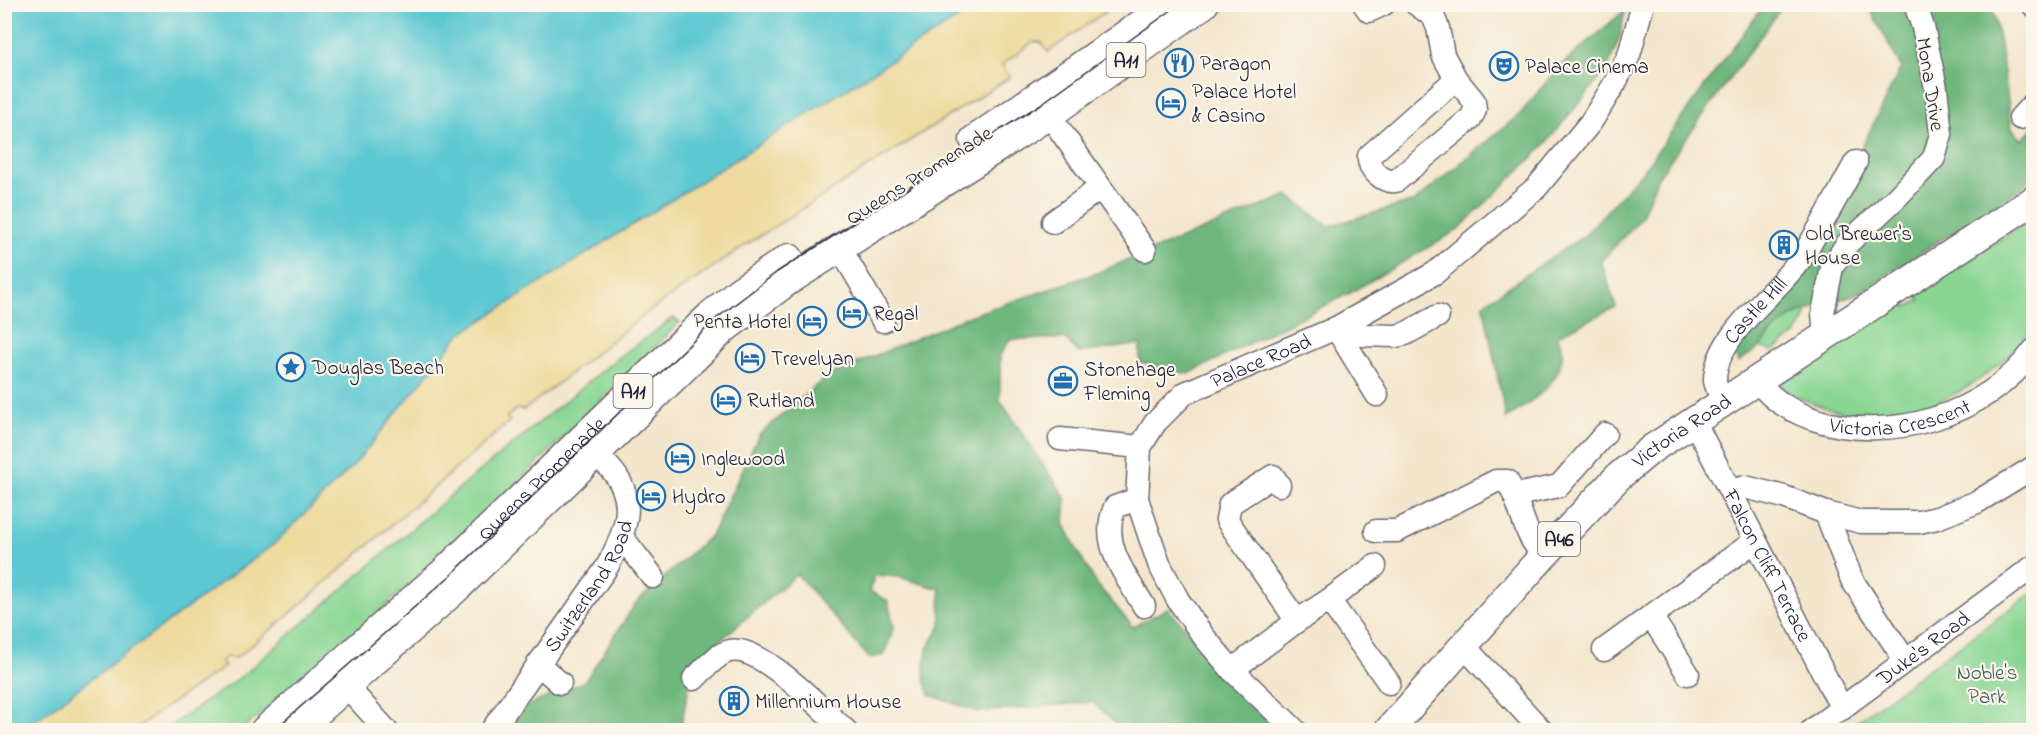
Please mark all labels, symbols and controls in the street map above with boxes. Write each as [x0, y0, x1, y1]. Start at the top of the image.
street label: Mona Drive [1907, 35, 1951, 134]
road number: A11 [1106, 43, 1146, 77]
restaurant icon: Paragon [1163, 47, 1195, 79]
place label: Paragon [1200, 50, 1271, 82]
theatre icon: Palace Cinema [1488, 50, 1520, 82]
place label: Palace Cinema [1525, 53, 1649, 83]
place label: Palace Hotel & Casino [1192, 78, 1296, 132]
hotel icon: Palace Hotel & Casino [1155, 87, 1187, 119]
street label: Queens Promenade [841, 119, 1000, 234]
place label: Old Brewer's House [1805, 220, 1912, 274]
building icon: Old Brewer's House [1768, 229, 1800, 261]
street label: Castle Hill [1718, 271, 1795, 351]
hotel icon: Regal [836, 297, 868, 329]
place label: Regal [873, 300, 918, 332]
hotel icon: Penta Hotel [796, 305, 828, 337]
place label: Penta Hotel [694, 308, 791, 338]
street label: Palace Road [1206, 327, 1317, 397]
hotel icon: Trevelyan [734, 342, 766, 374]
place label: Trevelyan [771, 345, 854, 377]
place icon: Douglas Beach [275, 351, 307, 383]
place label: Douglas Beach [311, 354, 444, 386]
place label: Stonehage Fleming [1083, 356, 1176, 412]
office icon: Stonehage Fleming [1047, 365, 1079, 397]
road number: A11 [614, 374, 652, 408]
hotel icon: Rutland [710, 384, 742, 416]
place label: Rutland [747, 387, 815, 417]
street label: Victoria Road [1625, 388, 1738, 477]
street label: Victoria Crescent [1826, 393, 1977, 445]
street label: Queens Promenade [472, 410, 614, 549]
hotel icon: Inglewood [664, 442, 696, 474]
place label: Inglewood [701, 445, 785, 477]
hotel icon: Hydro [635, 480, 667, 512]
place label: Hydro [672, 483, 726, 515]
street label: Falcon Cliff Terrace [1714, 483, 1818, 648]
street label: Switzerland Road [538, 517, 642, 659]
road number: A46 [1538, 522, 1580, 556]
street label: Duke's Road [1870, 605, 1977, 695]
park label: Noble's Park [1957, 659, 2017, 713]
building icon: Millennium House [718, 685, 750, 717]
place label: Millennium House [755, 688, 902, 718]

